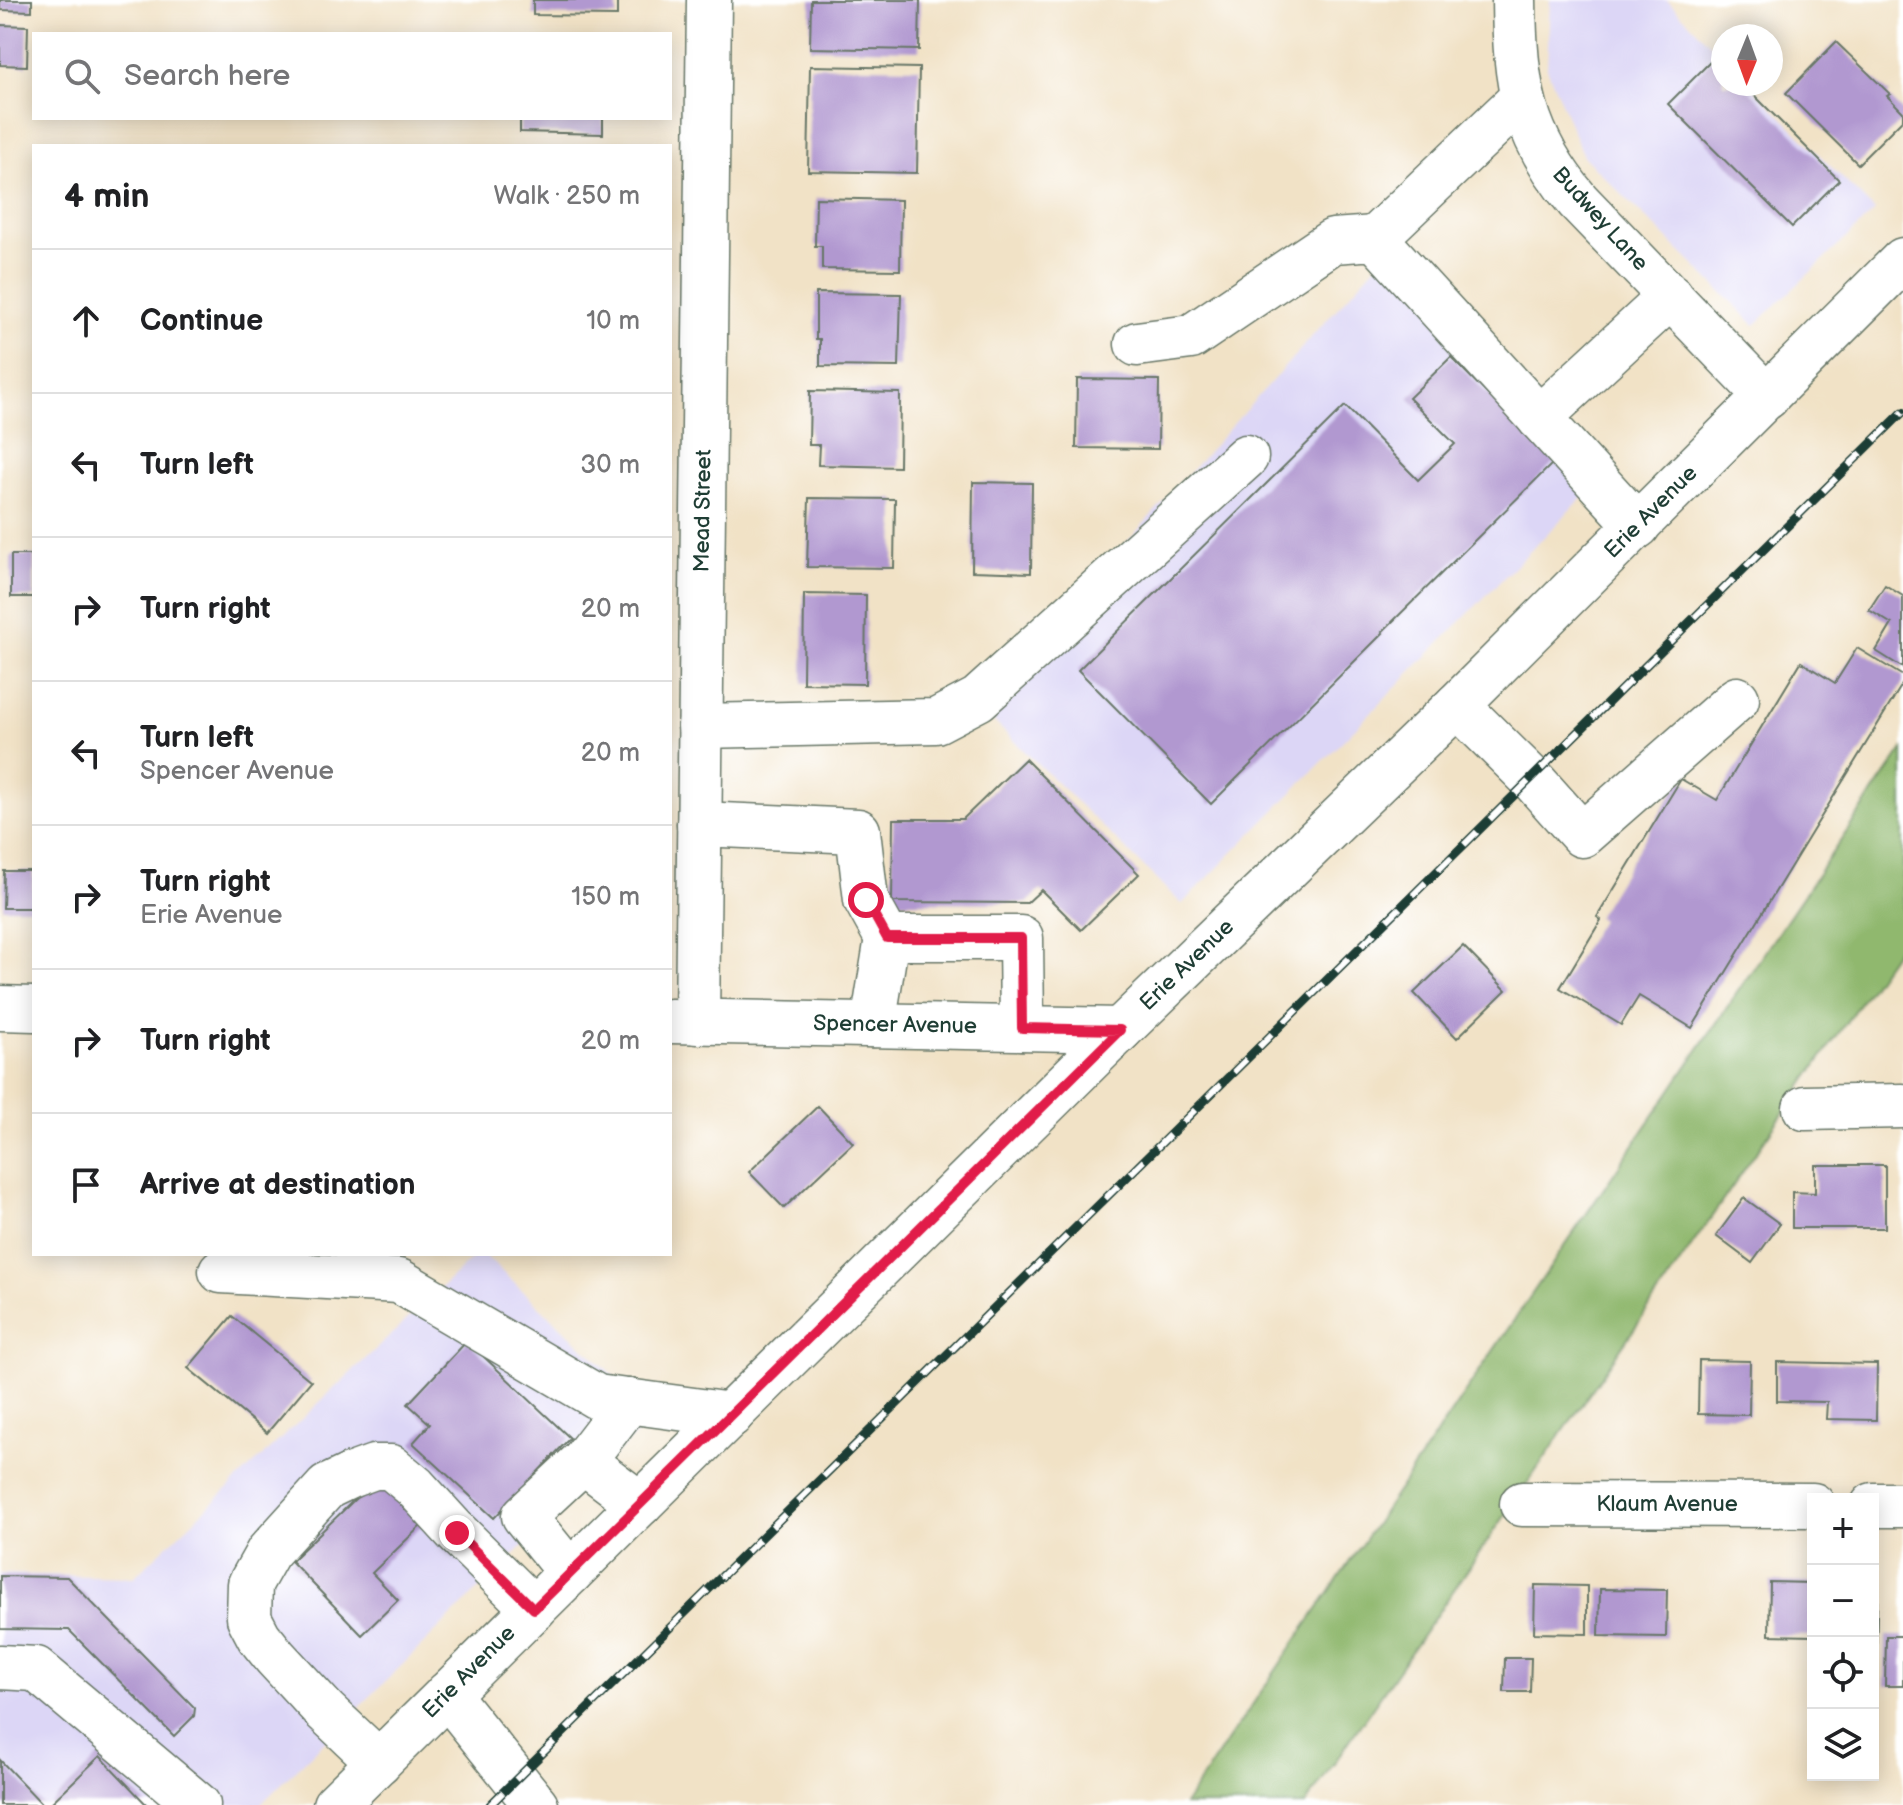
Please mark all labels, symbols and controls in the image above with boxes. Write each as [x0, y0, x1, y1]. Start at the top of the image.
north arrow [1711, 24, 1783, 96]
search box [32, 32, 672, 120]
icon: search [60, 54, 104, 98]
text: Search here [124, 58, 290, 94]
street label: Budwey Lane [1546, 161, 1654, 277]
text: 4 min [64, 176, 150, 217]
text: Walk · 250 m [494, 181, 640, 212]
icon: ahead [64, 299, 108, 343]
text: Continue [140, 303, 263, 339]
text: 10 m [586, 306, 640, 337]
icon: left [64, 443, 108, 487]
text: Turn left [140, 447, 254, 483]
street label: Mead Street [688, 449, 718, 573]
text: 30 m [580, 450, 640, 481]
street label: Erie Avenue [1599, 460, 1703, 564]
icon: right [64, 587, 108, 631]
text: Turn right [140, 591, 271, 627]
text: 20 m [581, 594, 640, 625]
text: Turn left [140, 720, 254, 756]
icon: left [64, 731, 108, 775]
text: 20 m [581, 738, 640, 769]
text: Spencer Avenue [140, 756, 334, 787]
text: Turn right [140, 864, 271, 900]
icon: right [64, 875, 108, 919]
text: 150 m [571, 882, 640, 913]
route start [848, 882, 884, 918]
text: Erie Avenue [140, 900, 282, 931]
street label: Erie Avenue [1134, 913, 1240, 1017]
street label: Spencer Avenue [813, 1010, 977, 1040]
icon: right [64, 1019, 108, 1063]
text: Turn right [140, 1023, 271, 1059]
text: 20 m [581, 1026, 640, 1057]
icon: arrive [64, 1163, 108, 1207]
text: Arrive at destination [140, 1167, 416, 1203]
street label: Klaum Avenue [1596, 1491, 1738, 1518]
map controls [1807, 1493, 1879, 1781]
button: + [1807, 1493, 1879, 1565]
route end [439, 1515, 475, 1551]
button: − [1807, 1565, 1879, 1637]
street label: Erie Avenue [417, 1620, 521, 1724]
button: locate [1807, 1637, 1879, 1709]
button: layers [1807, 1709, 1879, 1781]

